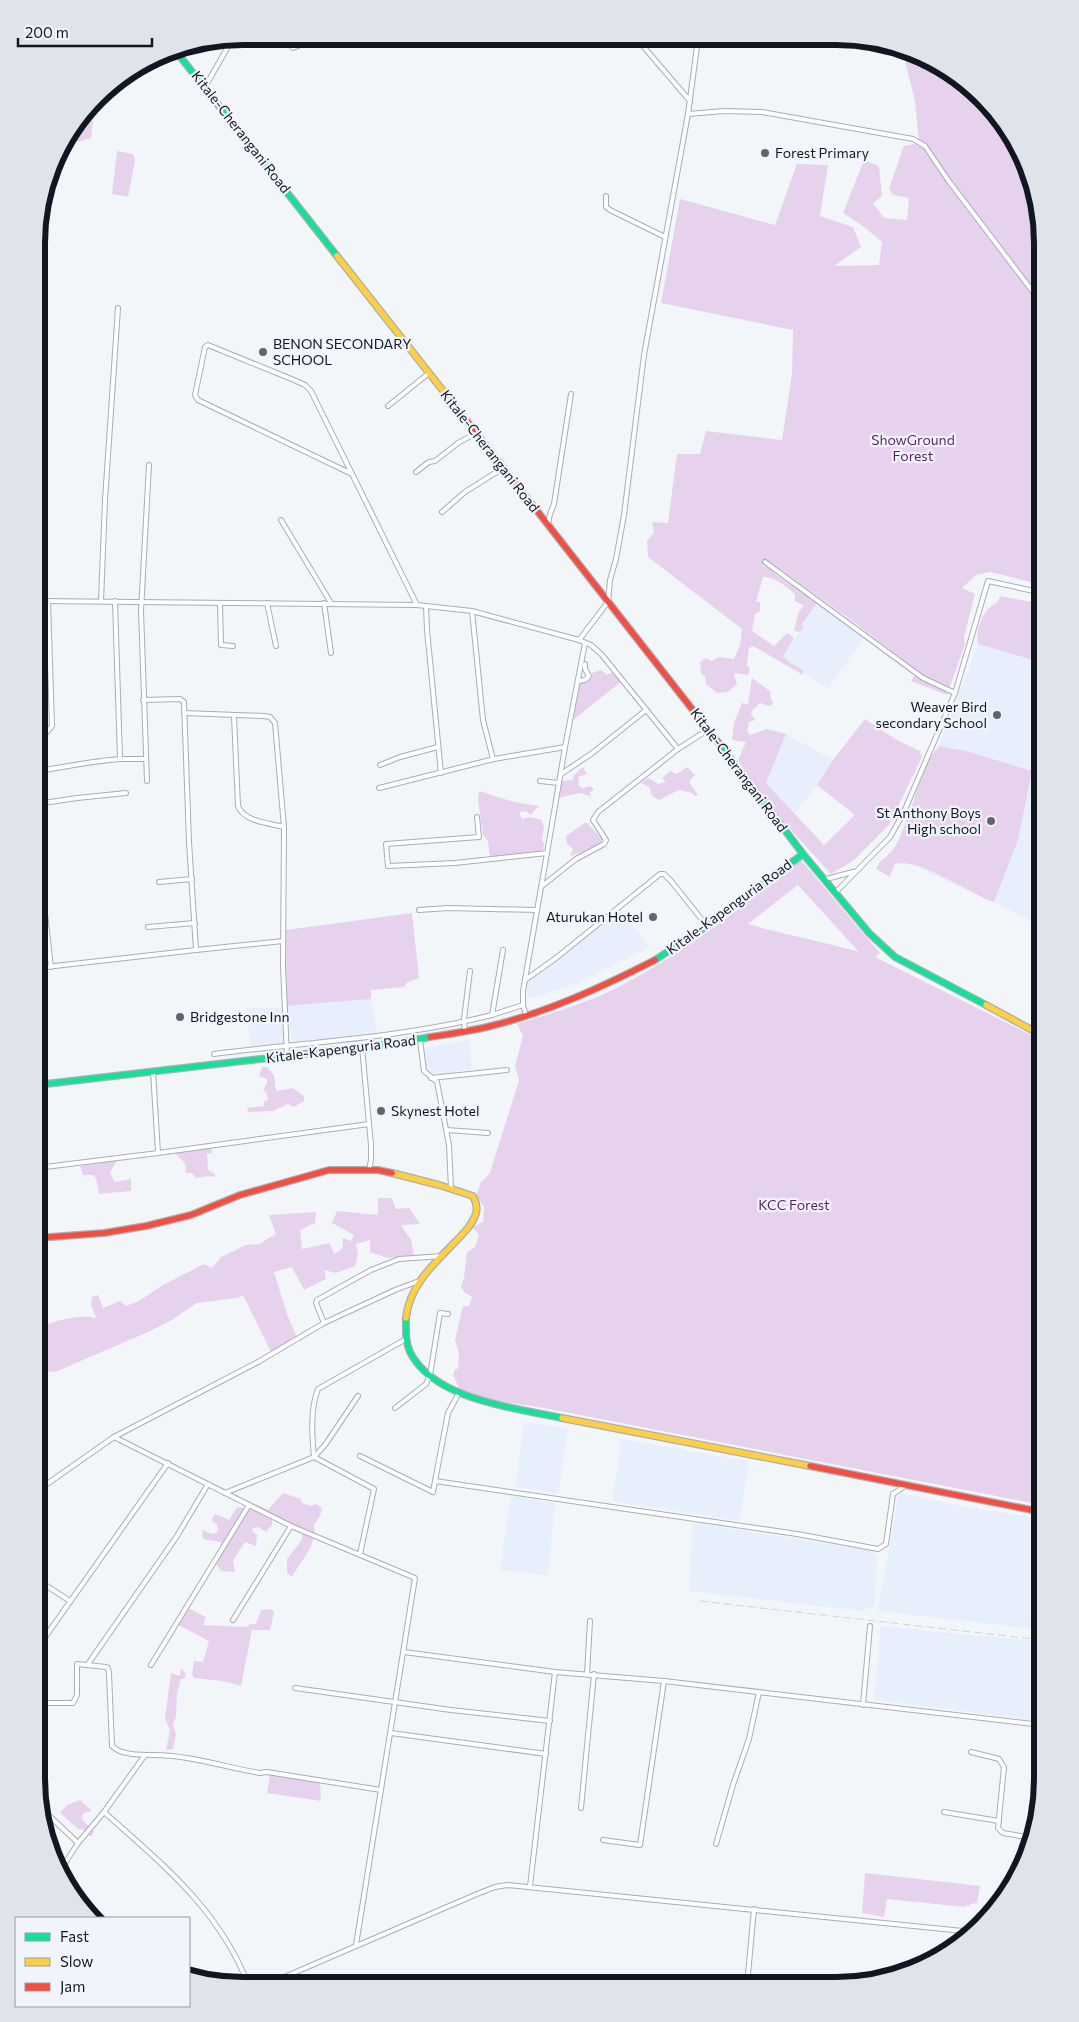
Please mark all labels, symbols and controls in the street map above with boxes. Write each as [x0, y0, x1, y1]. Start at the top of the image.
scale bar [18, 15, 151, 47]
text: 200 m [25, 23, 69, 41]
street label: Kitale-Cherangani Road [188, 67, 294, 196]
place label: Forest Primary [775, 144, 869, 161]
marker: Forest Primary [759, 147, 771, 159]
place label: BENON SECONDARY SCHOOL [273, 335, 411, 368]
marker: BENON SECONDARY SCHOOL [257, 346, 269, 358]
street label: Kitale-Cherangani Road [437, 386, 543, 515]
park label: ShowGround Forest [871, 431, 955, 464]
place label: Weaver Bird secondary School [876, 698, 987, 731]
street label: Kitale-Cherangani Road [687, 704, 791, 835]
marker: Weaver Bird secondary School [991, 709, 1003, 721]
place label: St Anthony Boys High school [876, 804, 981, 837]
marker: St Anthony Boys High school [985, 815, 997, 827]
street label: Kitale-Kapenguria Road [663, 855, 795, 958]
place label: Aturukan Hotel [546, 908, 643, 925]
marker: Aturukan Hotel [647, 911, 659, 923]
place label: Bridgestone Inn [190, 1008, 290, 1025]
marker: Bridgestone Inn [174, 1011, 186, 1023]
street label: Kitale-Kapenguria Road [265, 1031, 417, 1066]
place label: Skynest Hotel [391, 1102, 480, 1119]
marker: Skynest Hotel [375, 1105, 387, 1117]
park label: KCC Forest [758, 1196, 830, 1213]
legend [15, 1917, 190, 2007]
text: Fast [60, 1927, 89, 1945]
text: Slow [60, 1952, 93, 1970]
text: Jam [60, 1977, 85, 1995]

